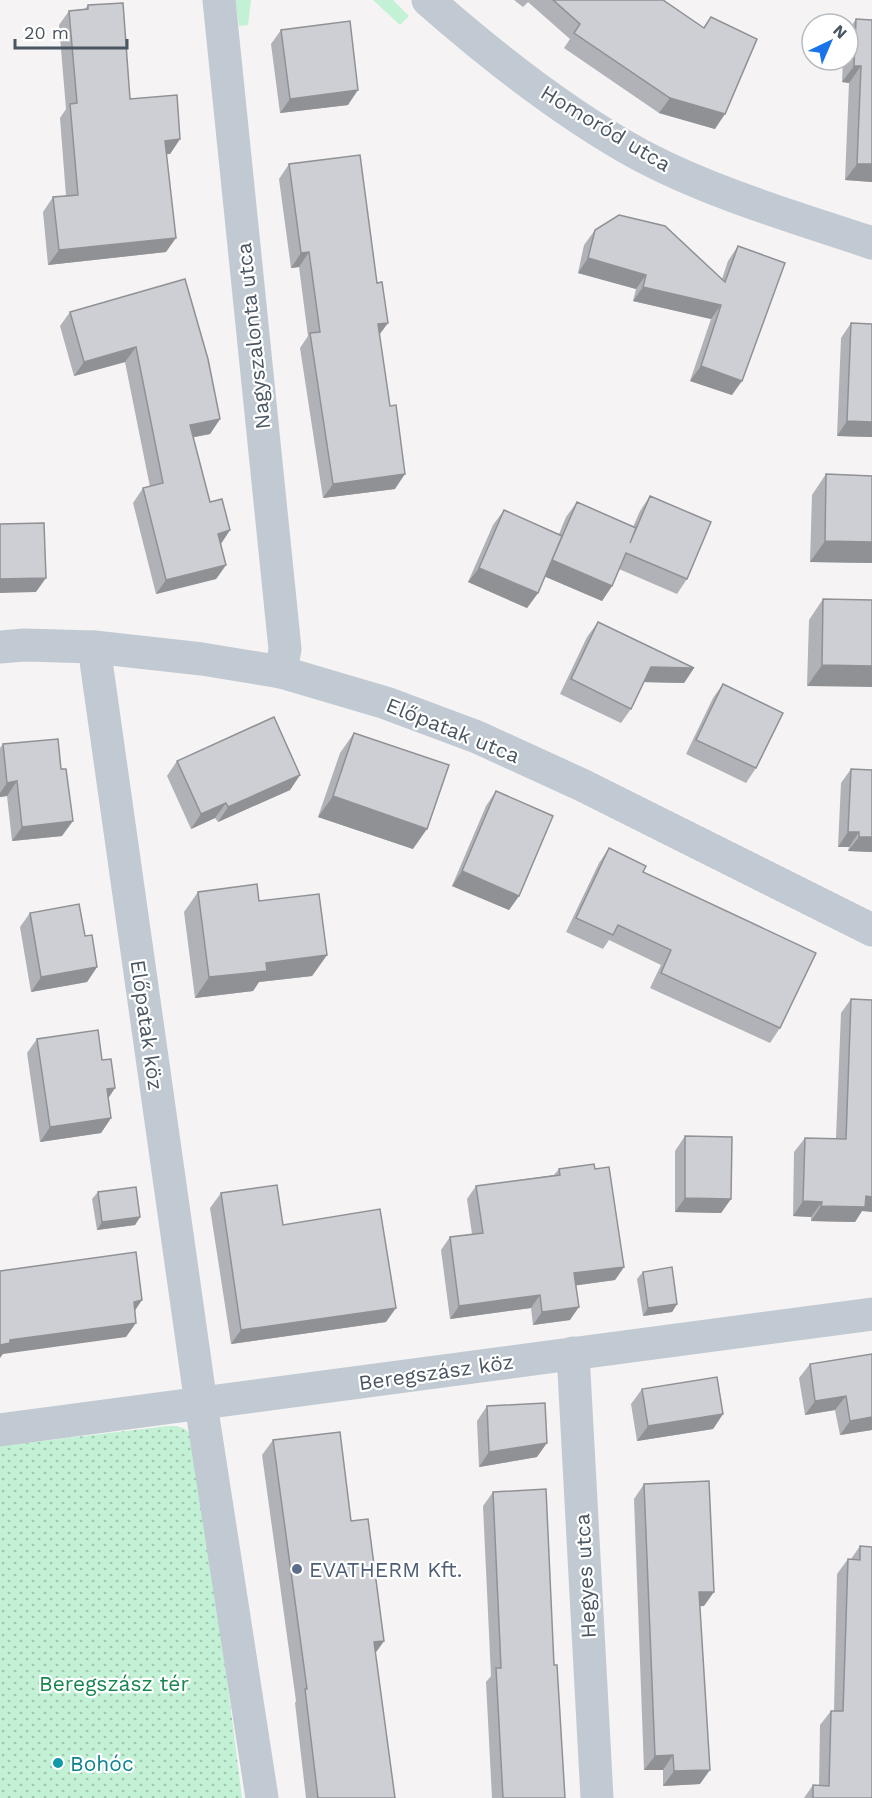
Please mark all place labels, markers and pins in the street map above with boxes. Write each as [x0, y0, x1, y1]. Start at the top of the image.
place label: EVATHERM Kft. [309, 1557, 462, 1582]
marker: EVATHERM Kft. [290, 1562, 304, 1576]
place label: Bohóc [70, 1751, 134, 1776]
marker: Bohóc [51, 1756, 65, 1770]

